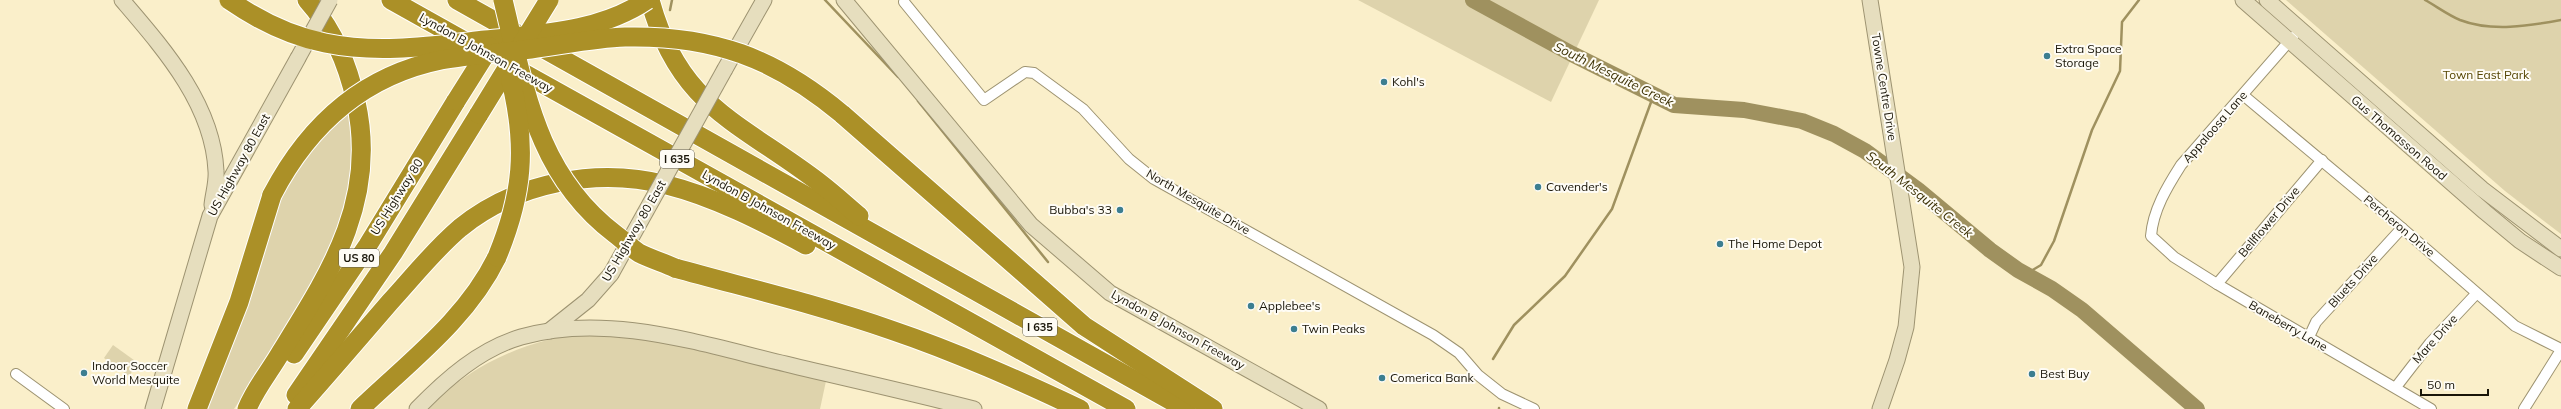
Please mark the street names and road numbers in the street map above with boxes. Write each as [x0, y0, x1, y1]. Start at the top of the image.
street label: Lyndon B Johnson Freeway [417, 10, 556, 96]
street label: Towne Centre Drive [1869, 32, 1900, 142]
street label: Appaloosa Lane [2179, 88, 2250, 166]
street label: Gus Thomasson Road [2348, 92, 2450, 183]
street label: US Highway 80 East [204, 111, 273, 218]
road number: I 635 [660, 150, 694, 168]
street label: US Highway 80 [367, 156, 426, 238]
street label: North Mesquite Drive [1144, 166, 1253, 237]
street label: Lyndon B Johnson Freeway [700, 167, 839, 253]
street label: US Highway 80 East [598, 177, 669, 284]
street label: Bellflower Drive [2235, 183, 2302, 260]
street label: Percheron Drive [2361, 192, 2438, 260]
road number: US 80 [339, 249, 379, 267]
street label: Bluets Drive [2325, 251, 2381, 310]
street label: Lyndon B Johnson Freeway [1109, 287, 1248, 373]
street label: Baneberry Lane [2246, 297, 2330, 354]
street label: Mare Drive [2409, 311, 2460, 366]
road number: I 635 [1023, 318, 1057, 336]

